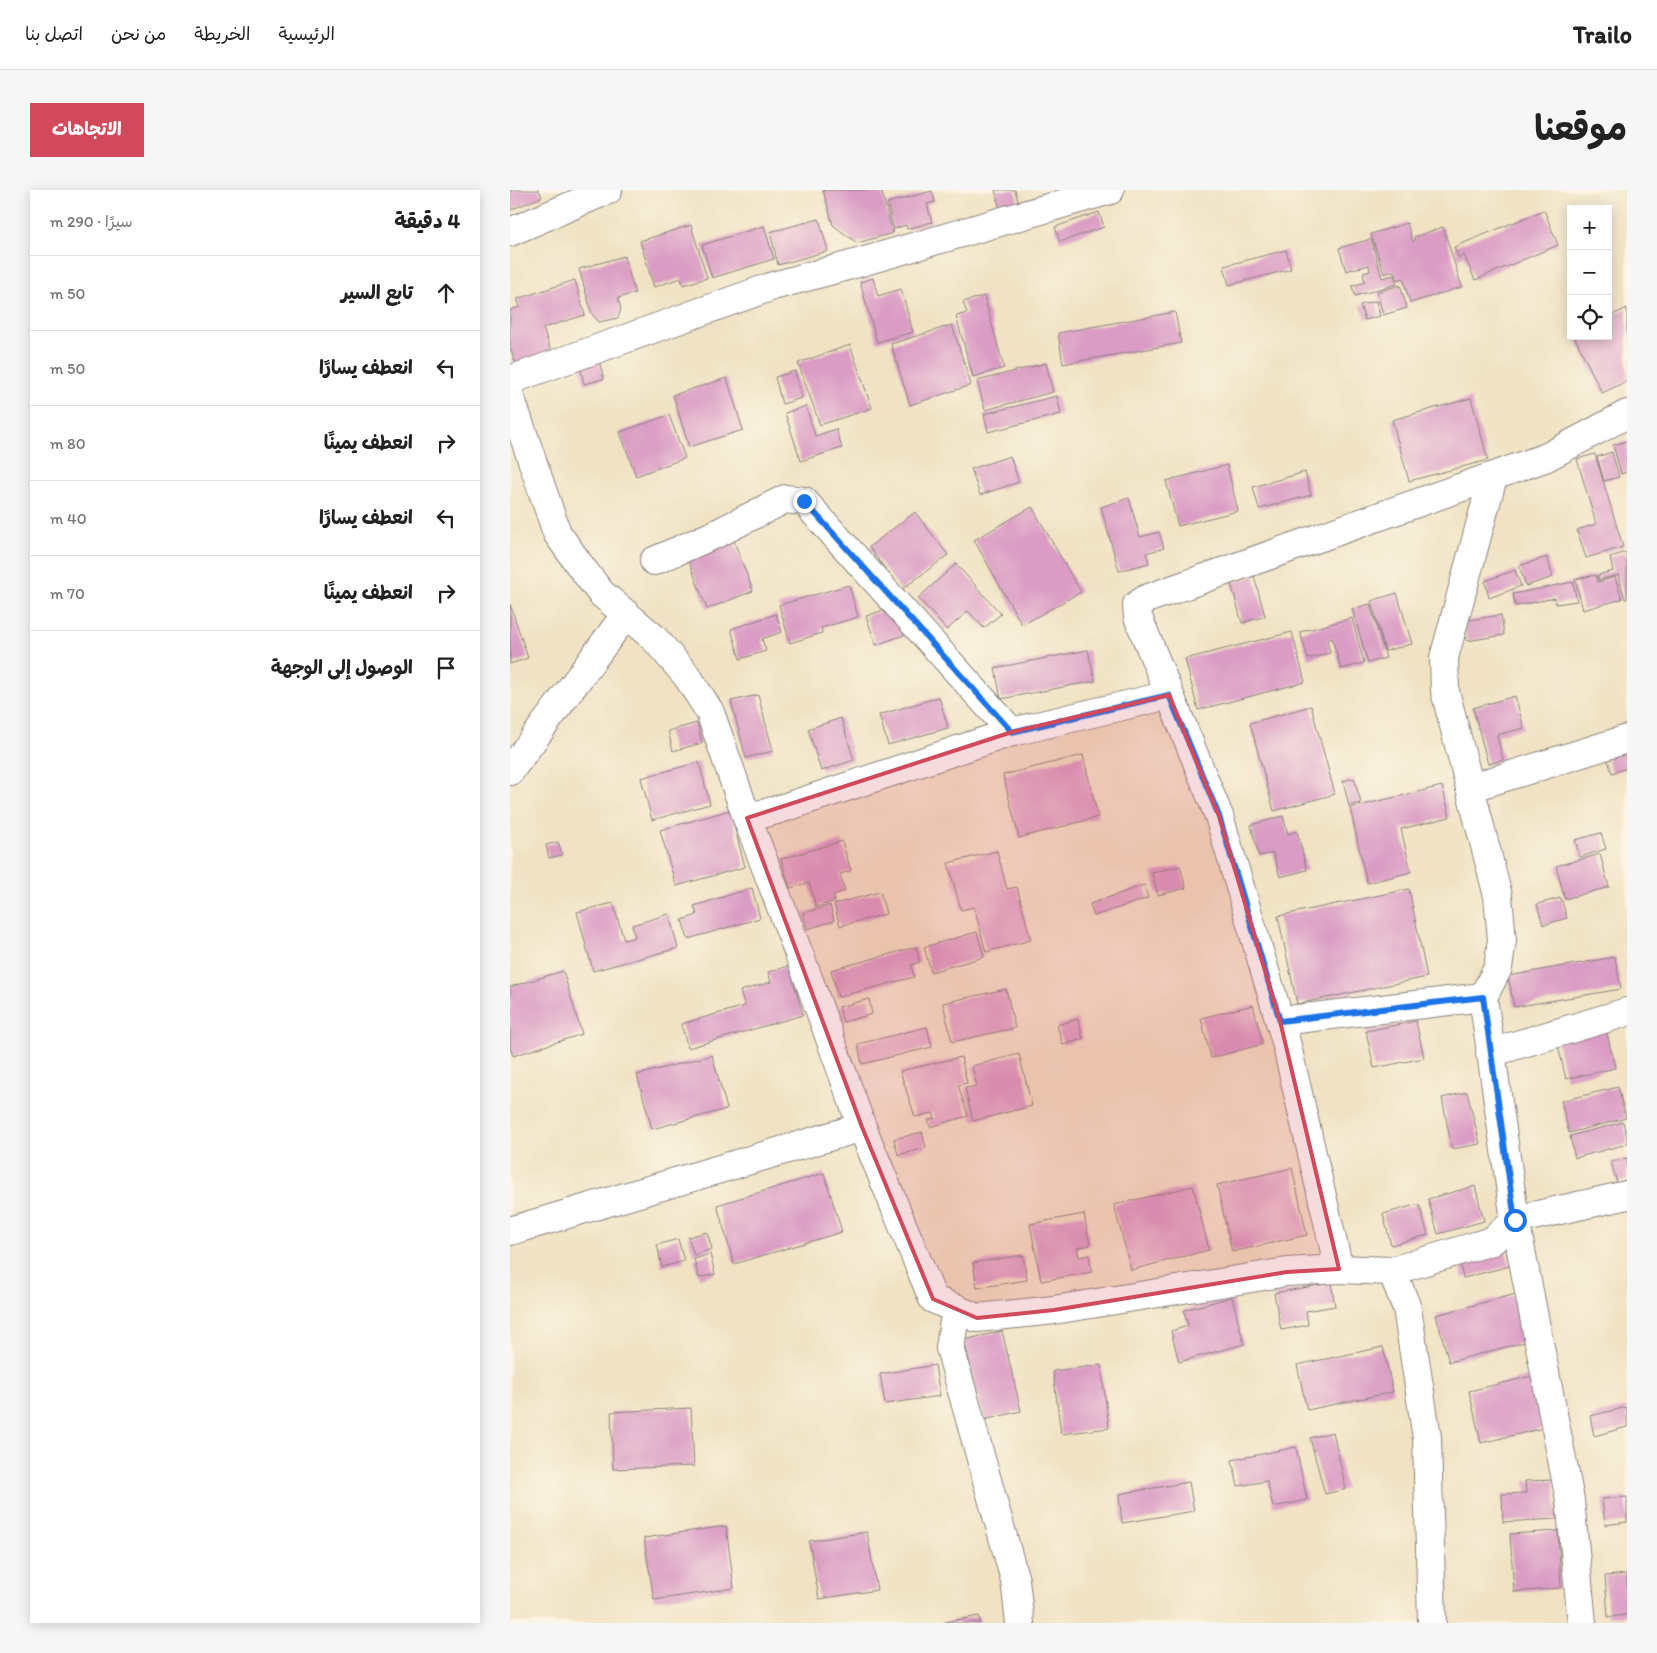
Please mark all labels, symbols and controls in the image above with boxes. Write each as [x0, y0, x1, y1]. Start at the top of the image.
text: Trailo [1573, 20, 1632, 49]
text: اتصل بنا [25, 23, 83, 45]
text: من نحن [111, 23, 166, 45]
text: الخريطة [194, 23, 251, 45]
text: الرئيسية [279, 23, 335, 45]
button: الاتجاهات [30, 103, 144, 157]
text: موقعنا [1534, 107, 1627, 149]
map controls [1567, 205, 1612, 340]
button: + [1567, 205, 1612, 250]
text: 4 دقيقة [394, 208, 460, 233]
text: سيرًا · 290 m [50, 212, 133, 231]
button: − [1567, 250, 1612, 295]
icon: ahead [432, 279, 460, 307]
text: تابع السير [341, 281, 413, 304]
text: 50 m [50, 284, 85, 303]
button: locate [1567, 295, 1612, 340]
icon: left [432, 354, 460, 382]
text: انعطف يسارًا [319, 356, 413, 379]
text: 50 m [50, 359, 85, 378]
icon: right [432, 429, 460, 457]
text: انعطف يمينًا [324, 431, 413, 454]
text: 80 m [50, 434, 86, 453]
route end [793, 490, 816, 513]
icon: left [432, 504, 460, 532]
text: انعطف يسارًا [319, 506, 413, 529]
text: 40 m [50, 509, 87, 528]
icon: right [432, 579, 460, 607]
text: انعطف يمينًا [324, 581, 413, 604]
text: 70 m [50, 584, 85, 603]
icon: arrive [432, 654, 460, 682]
text: الوصول إلى الوجهة [271, 656, 413, 679]
route start [1504, 1209, 1527, 1232]

